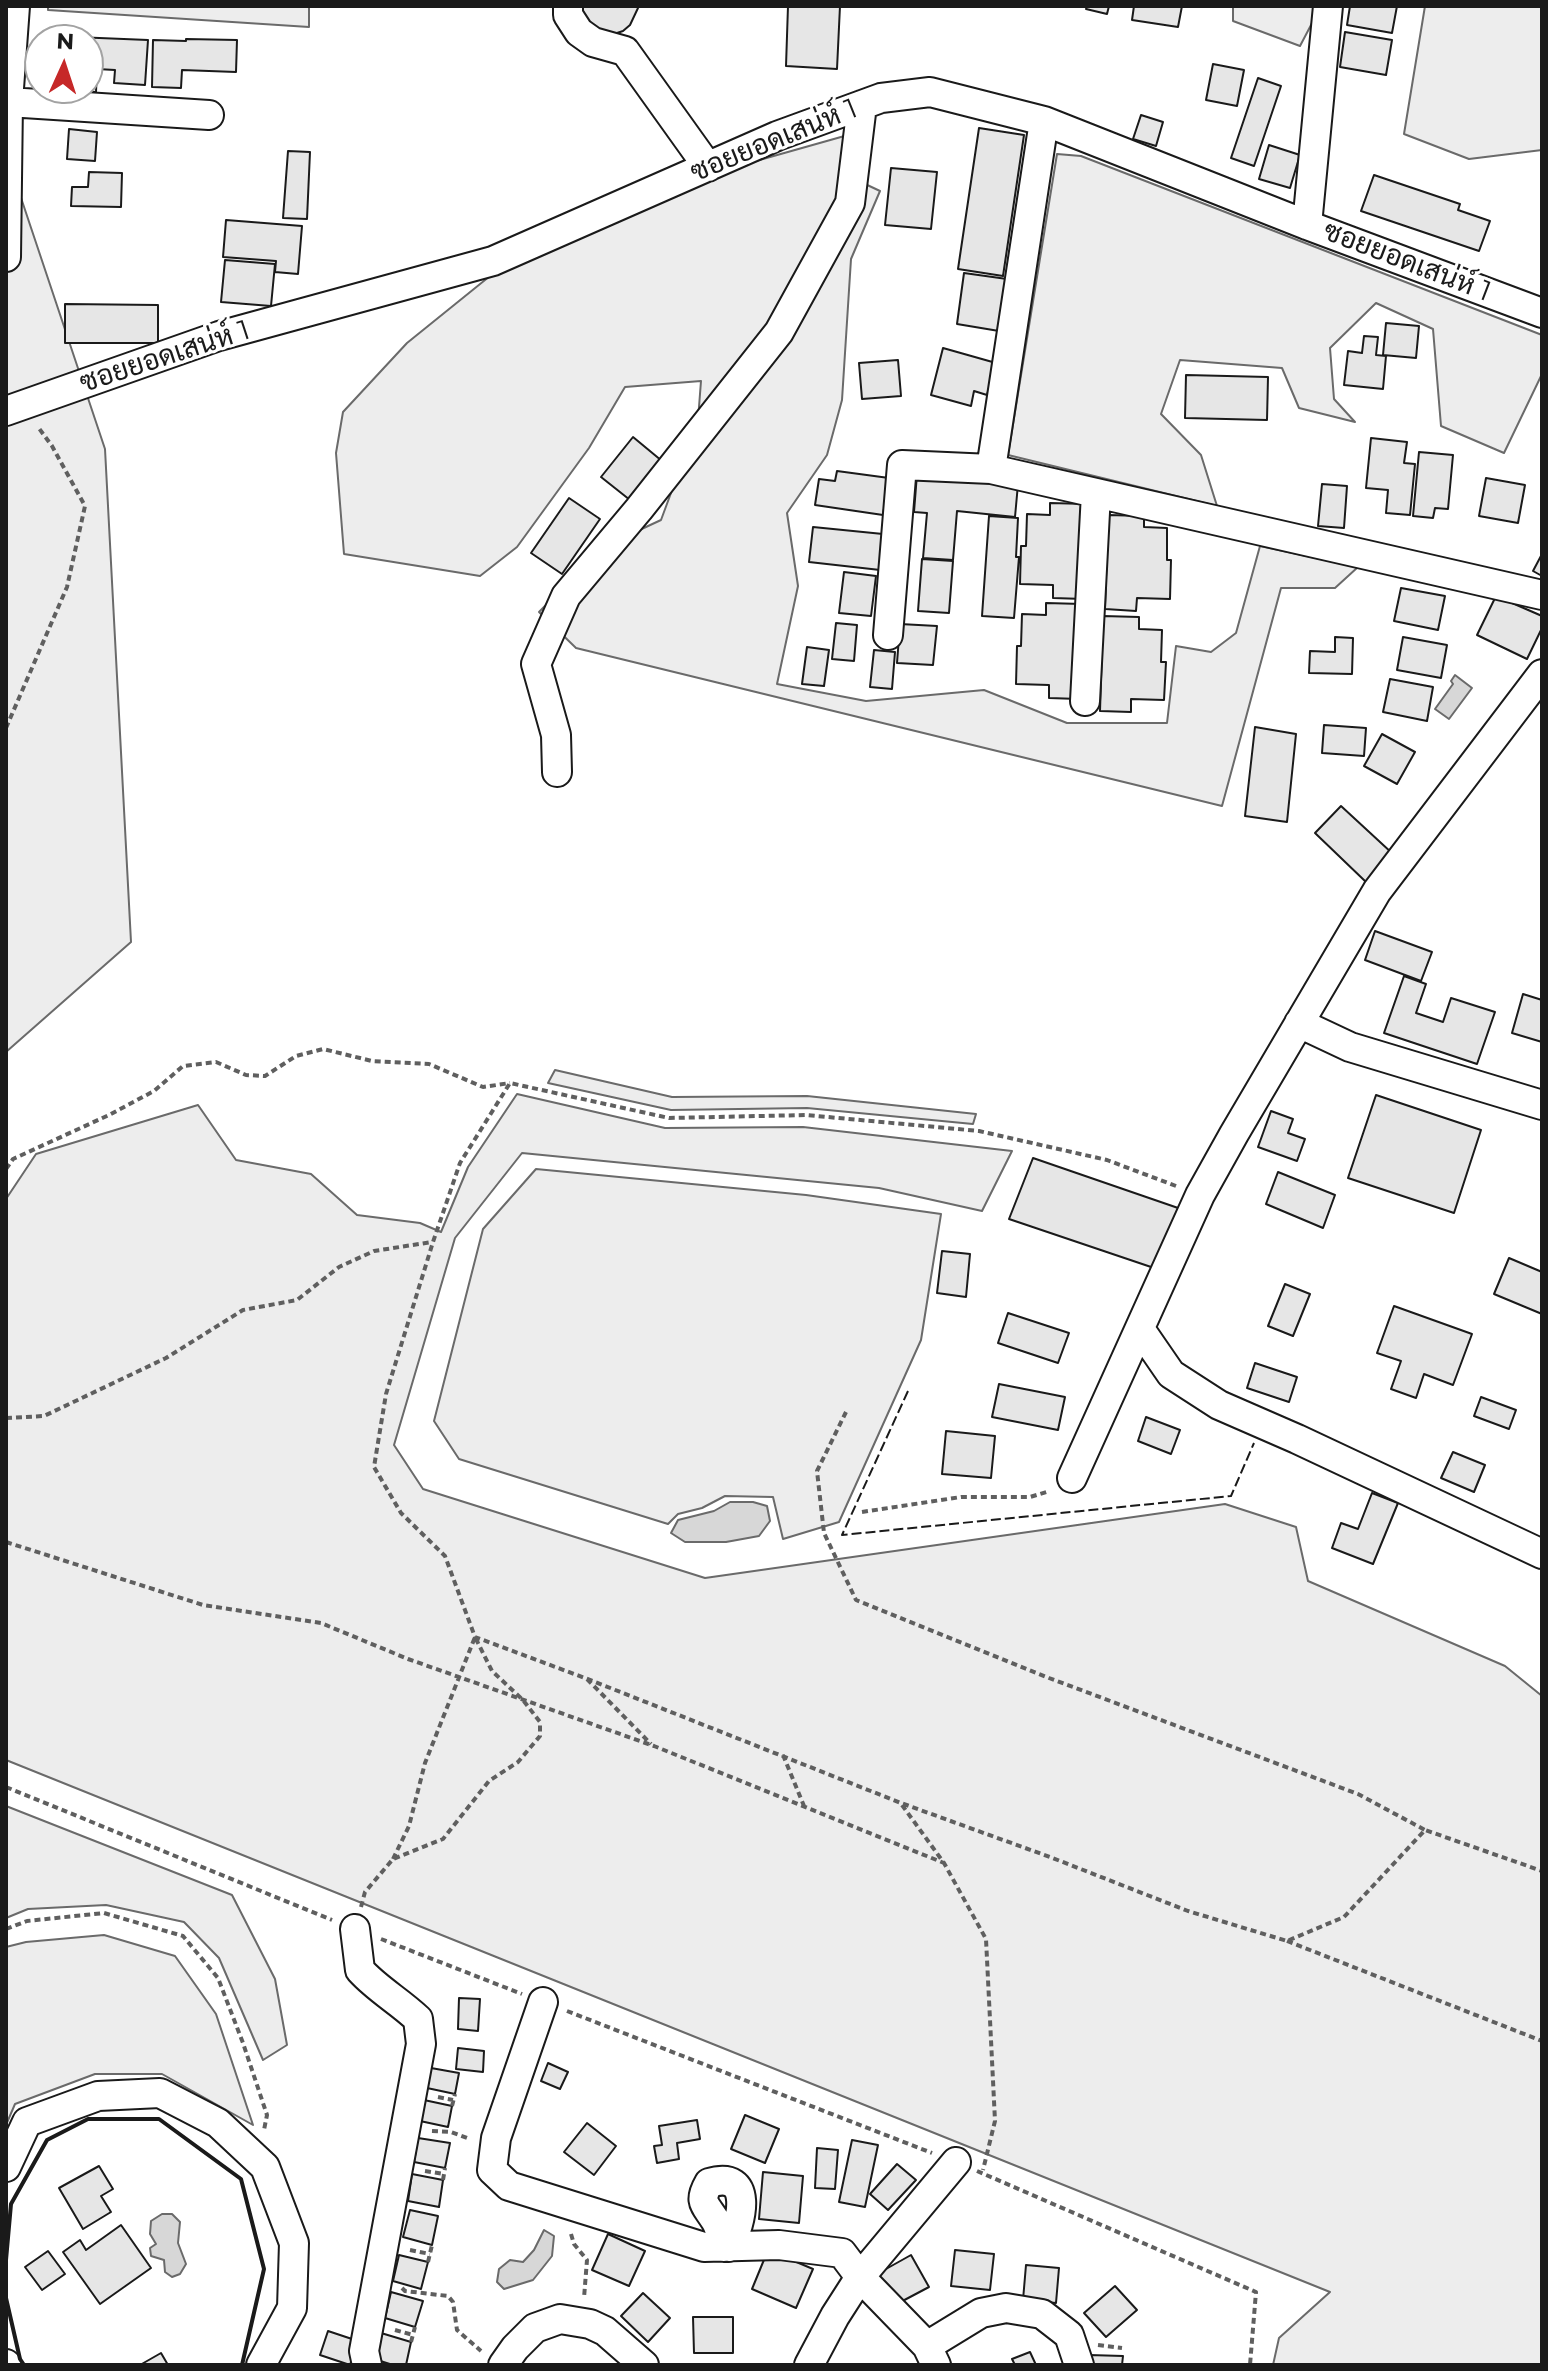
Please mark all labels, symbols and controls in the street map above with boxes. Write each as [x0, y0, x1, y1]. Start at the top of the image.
north arrow [24, 24, 104, 104]
text: N [56, 28, 75, 55]
street label: ซอยยอดเสน่ห์ 1 [686, 92, 862, 190]
street label: ซอยยอดเสน่ห์ 1 [1318, 215, 1496, 309]
street label: ซอยยอดเสน่ห์ 1 [76, 314, 254, 400]

